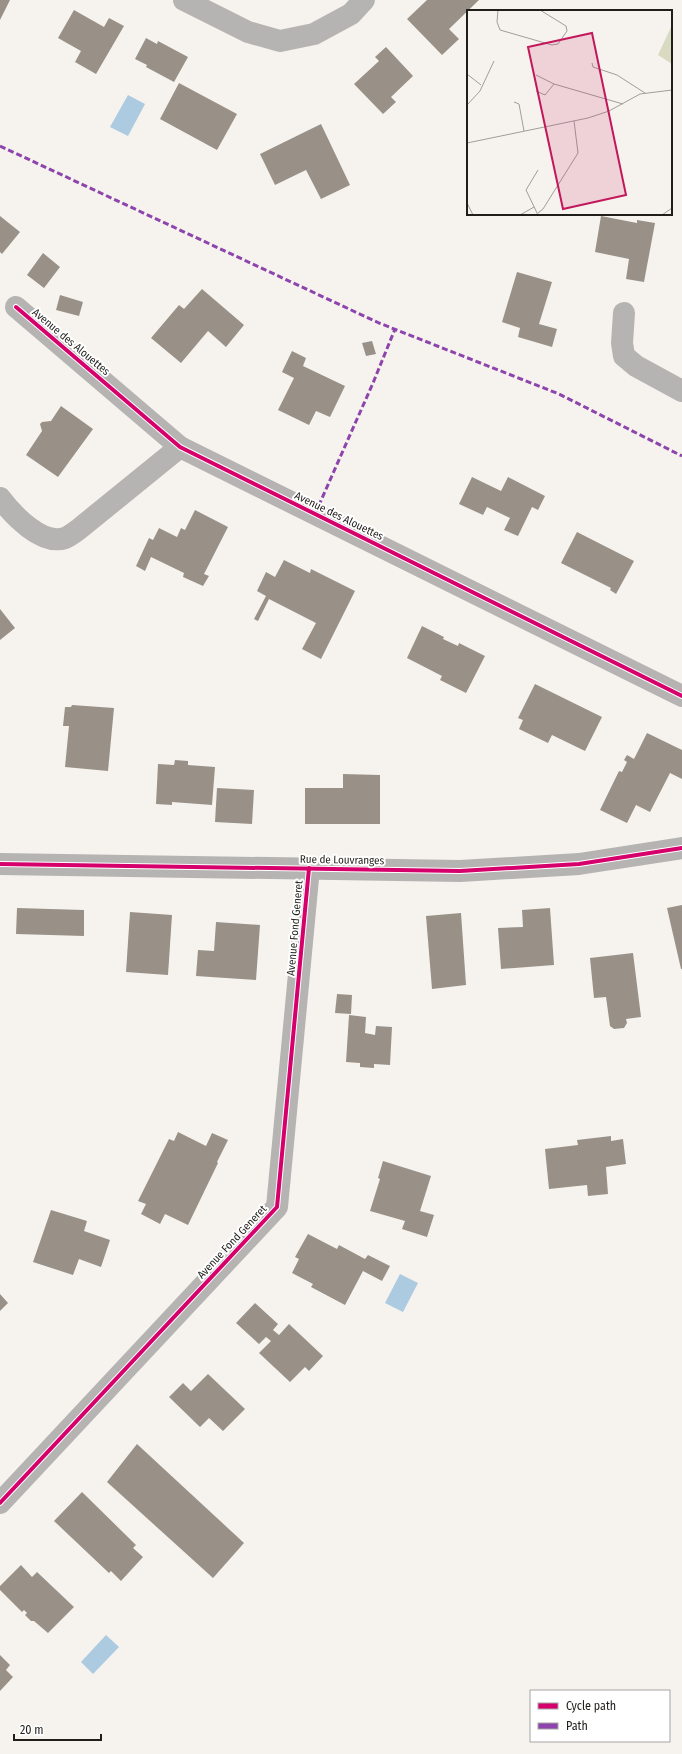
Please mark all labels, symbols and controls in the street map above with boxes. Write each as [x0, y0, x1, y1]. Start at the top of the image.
inset map [467, 10, 672, 215]
street label: Avenue des Alouettes [30, 306, 113, 378]
street label: Avenue des Alouettes [293, 489, 386, 543]
street label: Rue de Louvranges [300, 853, 385, 867]
street label: Avenue Fond Generet [284, 879, 306, 976]
street label: Avenue Fond Generet [195, 1202, 270, 1281]
legend [530, 1690, 670, 1742]
text: Cycle path [566, 1699, 616, 1713]
scale bar [14, 1716, 101, 1742]
text: Path [566, 1719, 588, 1733]
text: 20 m [20, 1723, 44, 1737]

